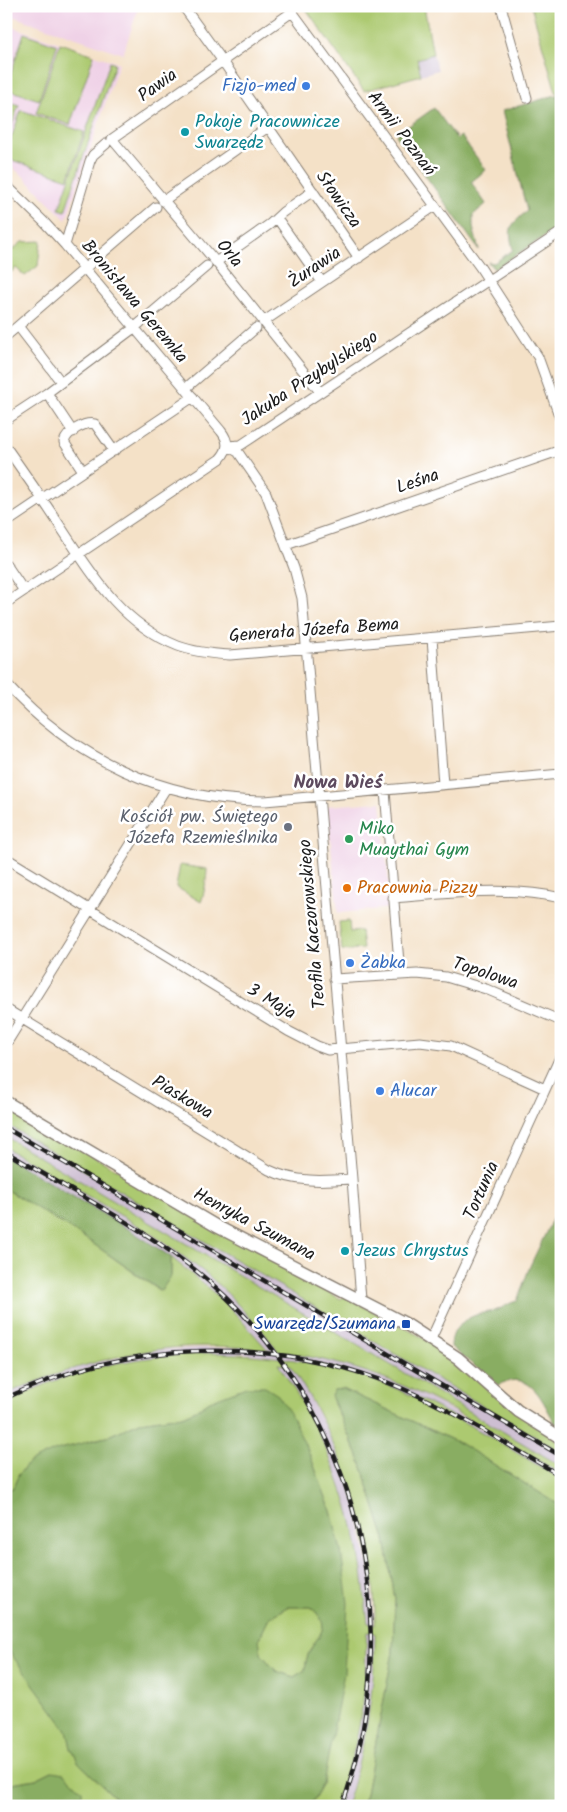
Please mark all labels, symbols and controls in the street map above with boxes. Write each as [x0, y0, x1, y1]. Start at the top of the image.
street label: Pawia [132, 62, 184, 110]
place label: Fizjo-med [222, 72, 297, 101]
marker: Fizjo-med [300, 80, 312, 92]
street label: Armii Poznań [359, 85, 443, 183]
place label: Pokoje Pracownicze Swarzędz [195, 108, 340, 158]
marker: Pokoje Pracownicze Swarzędz [179, 126, 191, 138]
street label: Słowicza [307, 165, 369, 235]
street label: Orla [208, 233, 250, 275]
street label: Bronisława Geremka [73, 234, 195, 370]
street label: Żurawia [282, 239, 348, 297]
street label: Jakuba Przybylskiego [236, 324, 384, 434]
street label: Leśna [393, 461, 443, 503]
street label: Generała Józefa Bema [228, 611, 400, 651]
district label: Nowa Wieś [293, 768, 384, 798]
place label: Kościół pw. Świętego Józefa Rzemieślnika [120, 803, 278, 853]
place label: Miko Muaythai Gym [359, 815, 469, 865]
marker: Kościół pw. Świętego Józefa Rzemieślnika [282, 821, 294, 833]
marker: Miko Muaythai Gym [343, 833, 355, 845]
street label: Teofila Kaczorowskiego [291, 838, 335, 1010]
place label: Pracownia Pizzy [357, 874, 478, 903]
marker: Pracownia Pizzy [341, 882, 353, 894]
place label: Żabka [360, 949, 406, 978]
street label: Topolowa [448, 950, 522, 998]
marker: Żabka [344, 957, 356, 969]
street label: 3 Maja [241, 976, 301, 1028]
street label: Piaskowa [146, 1068, 218, 1128]
place label: Alucar [390, 1077, 437, 1106]
marker: Alucar [374, 1085, 386, 1097]
street label: Tortunia [456, 1157, 508, 1225]
street label: Henryka Szumana [188, 1180, 320, 1270]
place label: Jezus Chrystus [355, 1237, 469, 1266]
marker: Jezus Chrystus [339, 1245, 351, 1257]
place label: Swarzędz/Szumana [254, 1310, 396, 1339]
marker: Swarzędz/Szumana [400, 1318, 412, 1330]

